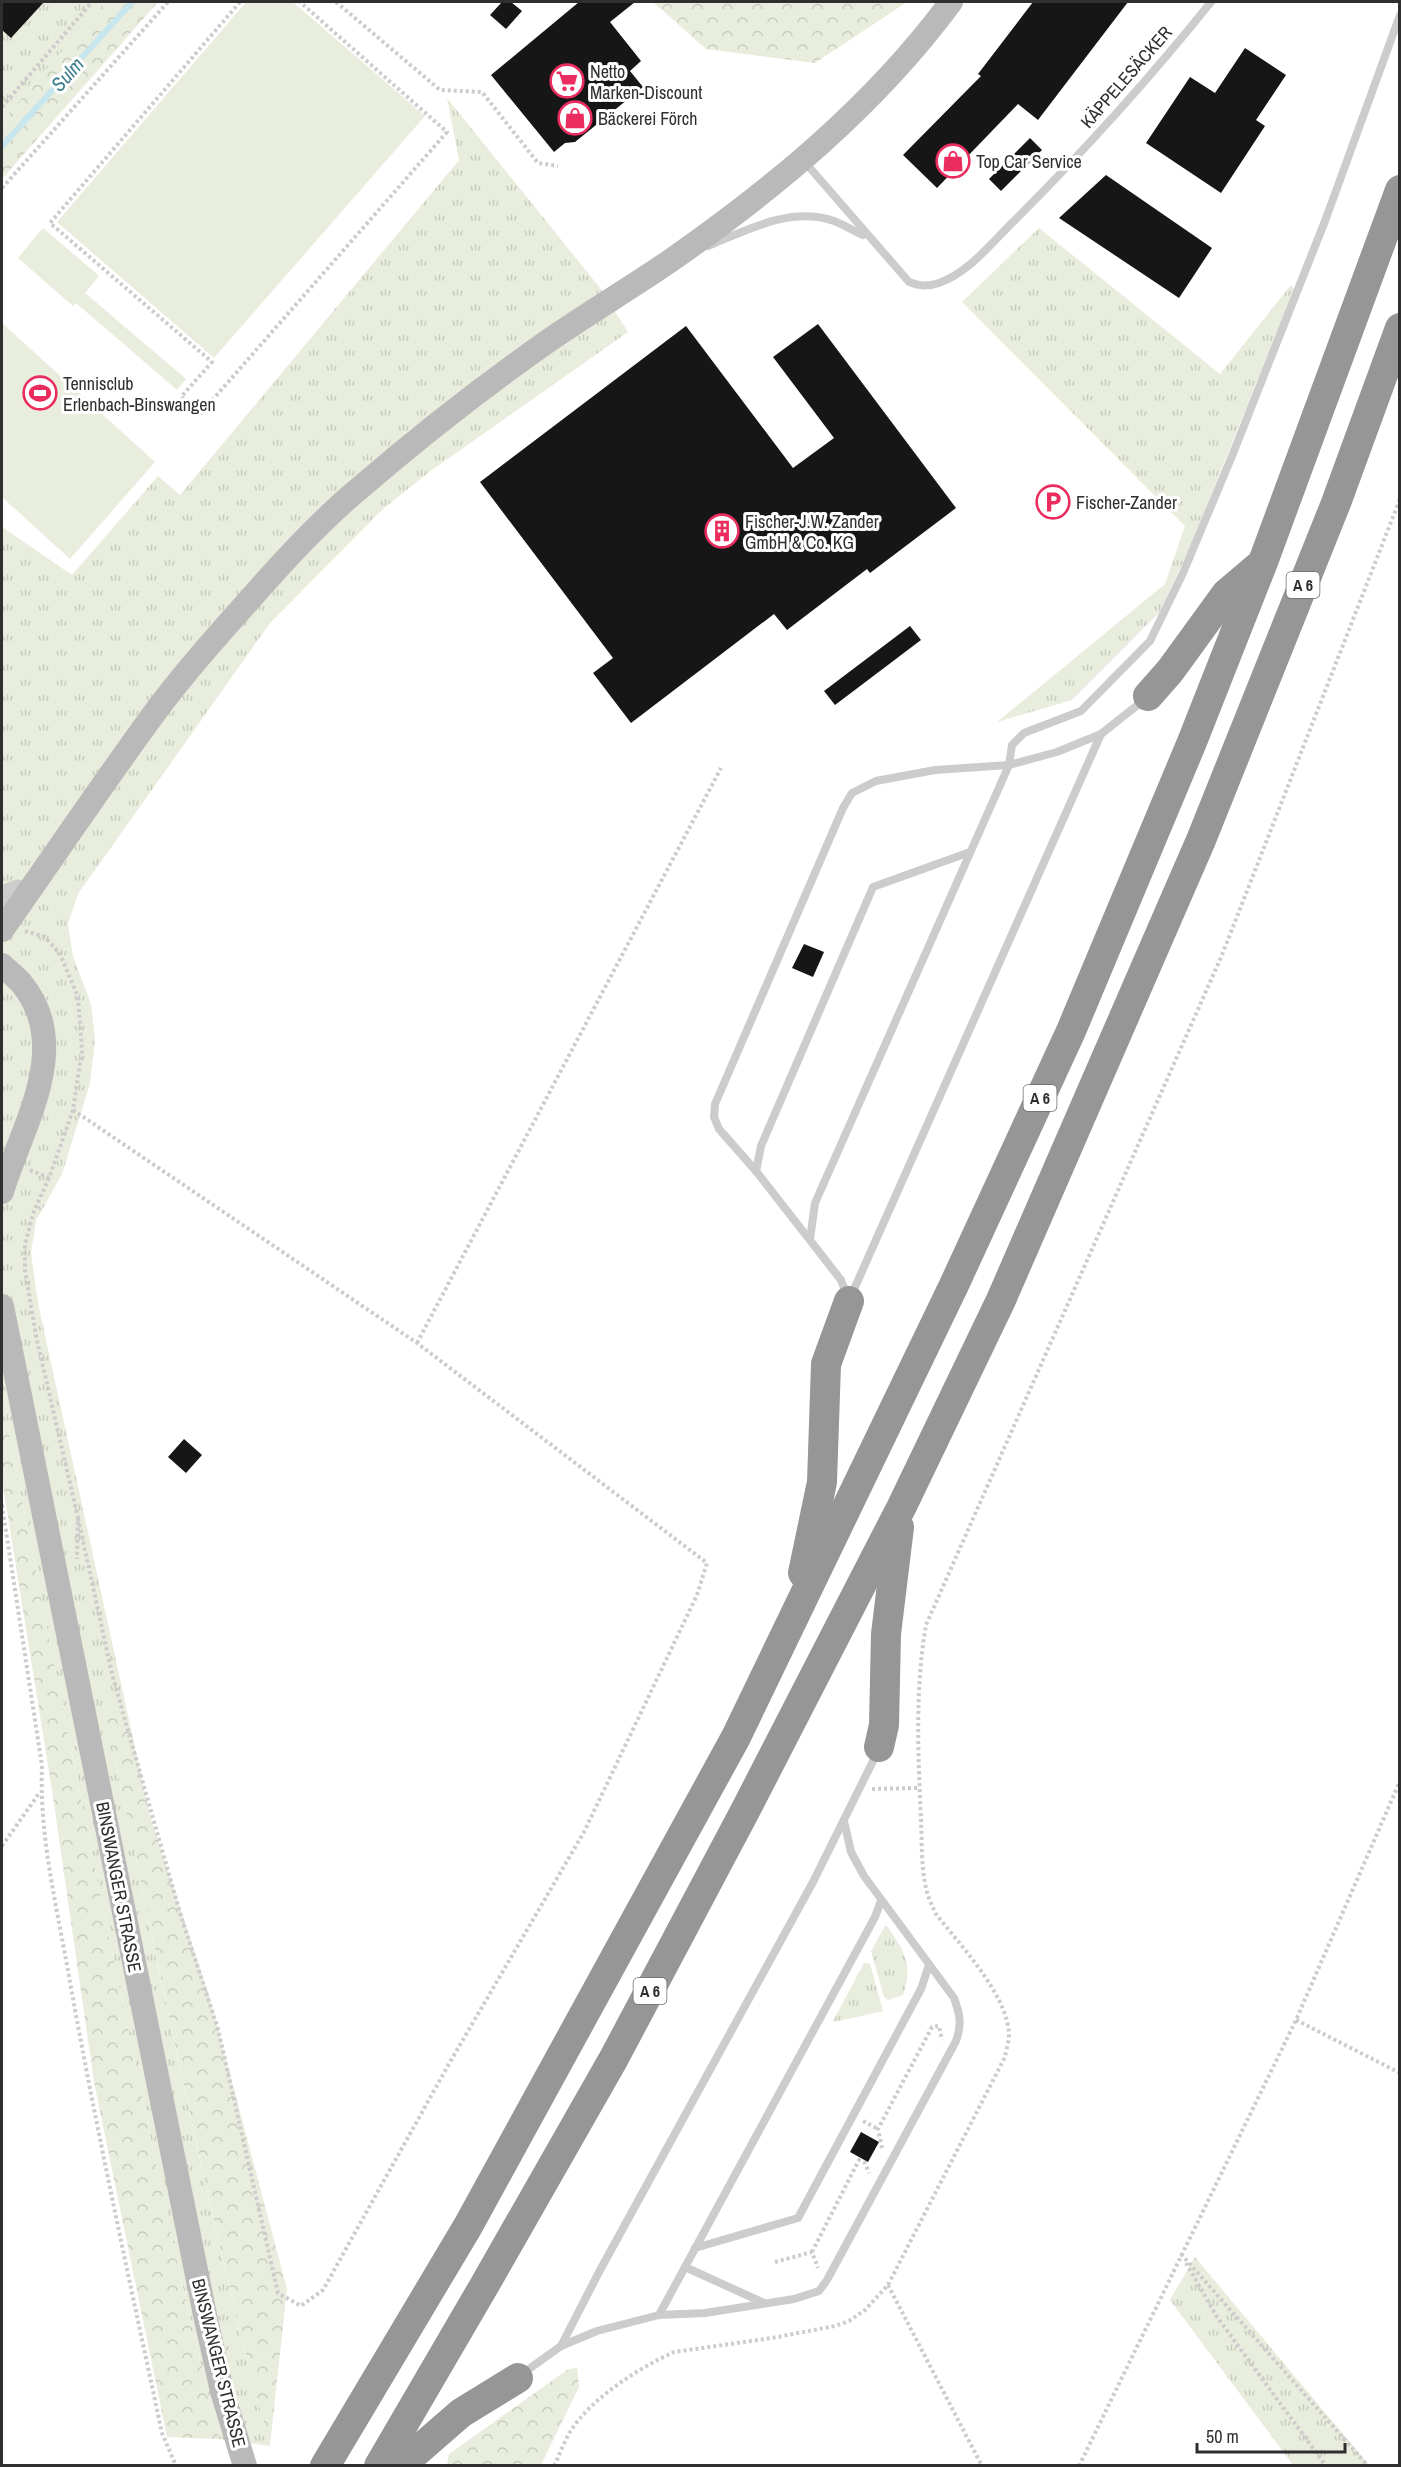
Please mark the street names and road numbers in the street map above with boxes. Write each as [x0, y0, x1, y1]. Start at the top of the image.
street label: KÄPPELESÄCKER [1075, 20, 1178, 133]
road number: A 6 [1286, 572, 1320, 598]
road number: A 6 [1024, 1085, 1056, 1111]
street label: BINSWANGER STRASSE [90, 1800, 148, 1974]
road number: A 6 [634, 1978, 666, 2004]
street label: BINSWANGER STRASSE [186, 2276, 252, 2450]

